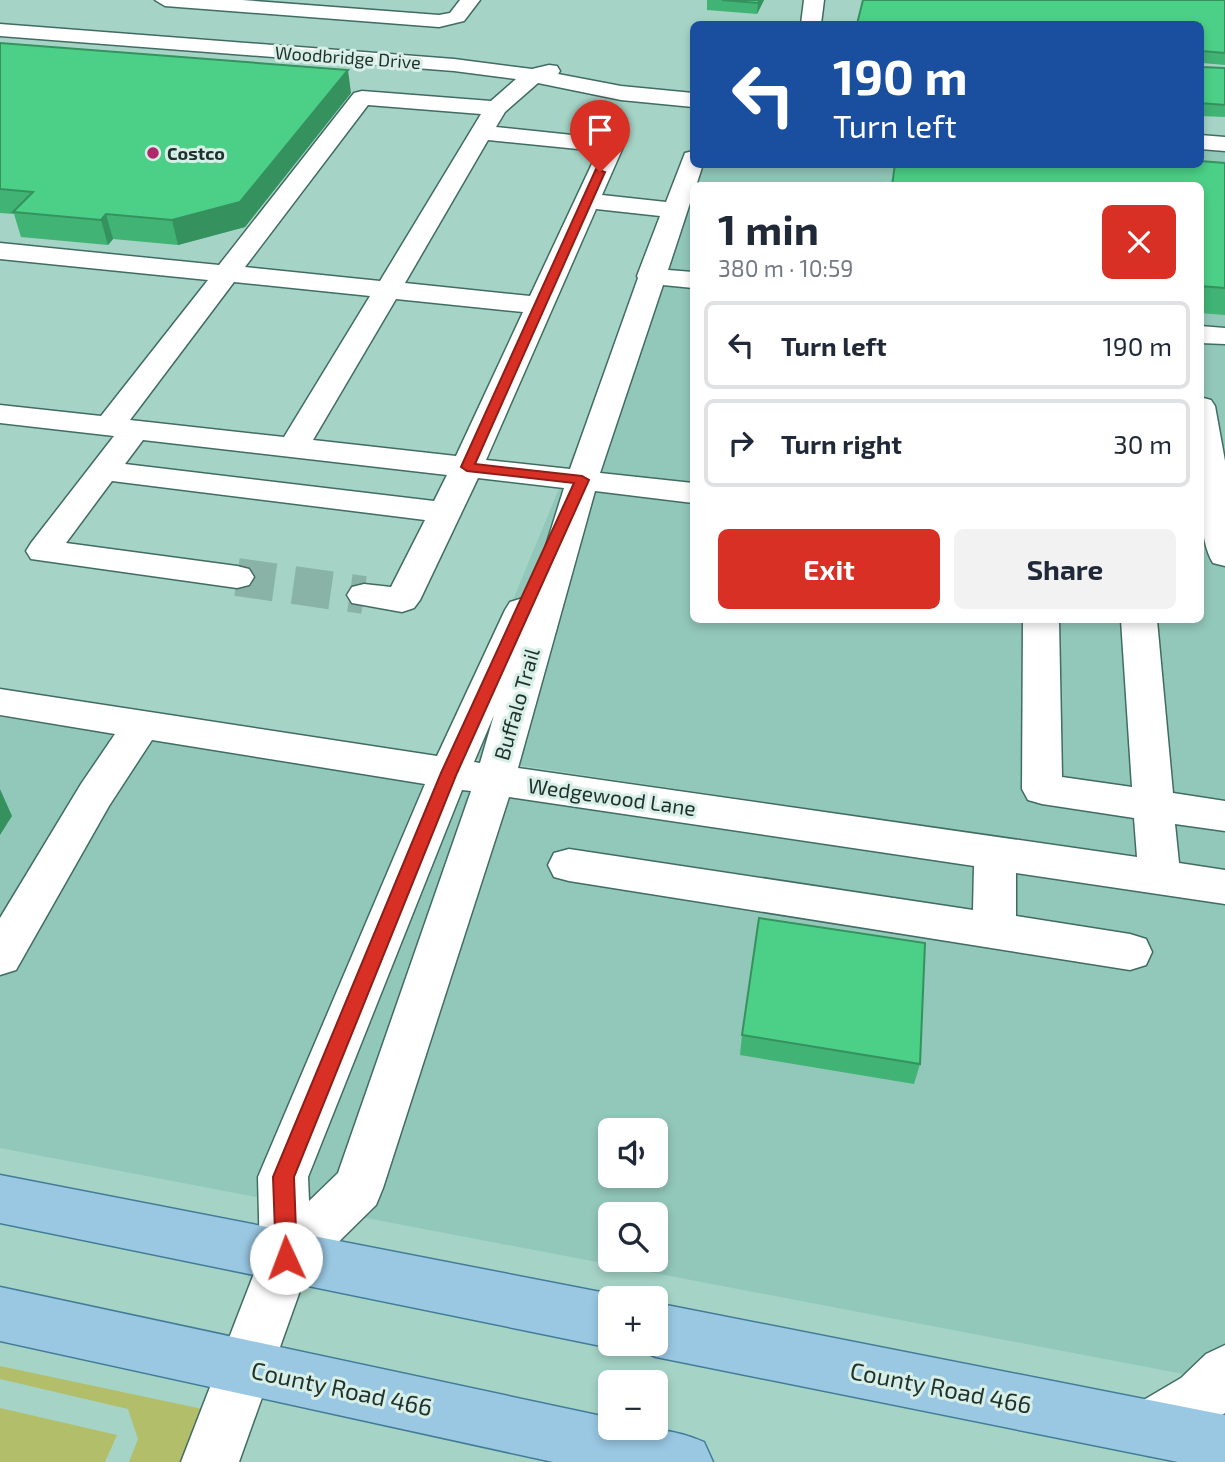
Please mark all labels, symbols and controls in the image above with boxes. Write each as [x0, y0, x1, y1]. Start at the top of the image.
street label: Woodbridge Drive [274, 41, 422, 73]
text: 190 m [833, 46, 968, 105]
icon: left [718, 49, 809, 140]
pin [570, 100, 630, 172]
text: Turn left [833, 106, 957, 144]
icon: arrive [581, 111, 619, 149]
place label: Costco [167, 142, 225, 164]
marker: Costco [145, 145, 161, 161]
text: 1 min [718, 203, 819, 253]
button: close [1102, 205, 1176, 279]
text: 380 m · 10:59 [718, 254, 854, 282]
icon: left [722, 326, 760, 364]
text: Turn left [781, 330, 887, 361]
text: 190 m [1103, 330, 1172, 361]
icon: right [722, 424, 760, 462]
text: Turn right [781, 428, 902, 459]
text: 30 m [1113, 428, 1172, 459]
button: Exit [718, 529, 940, 609]
button: Share [954, 529, 1176, 609]
street label: Buffalo Trail [488, 644, 544, 763]
street label: Wedgewood Lane [526, 772, 698, 820]
map controls [598, 1118, 668, 1440]
button: sound [598, 1118, 668, 1188]
button: search [598, 1202, 668, 1272]
position arrow [249, 1221, 323, 1295]
button: + [598, 1286, 668, 1356]
street label: County Road 466 [249, 1355, 435, 1421]
street label: County Road 466 [848, 1355, 1034, 1419]
button: − [598, 1370, 668, 1440]

